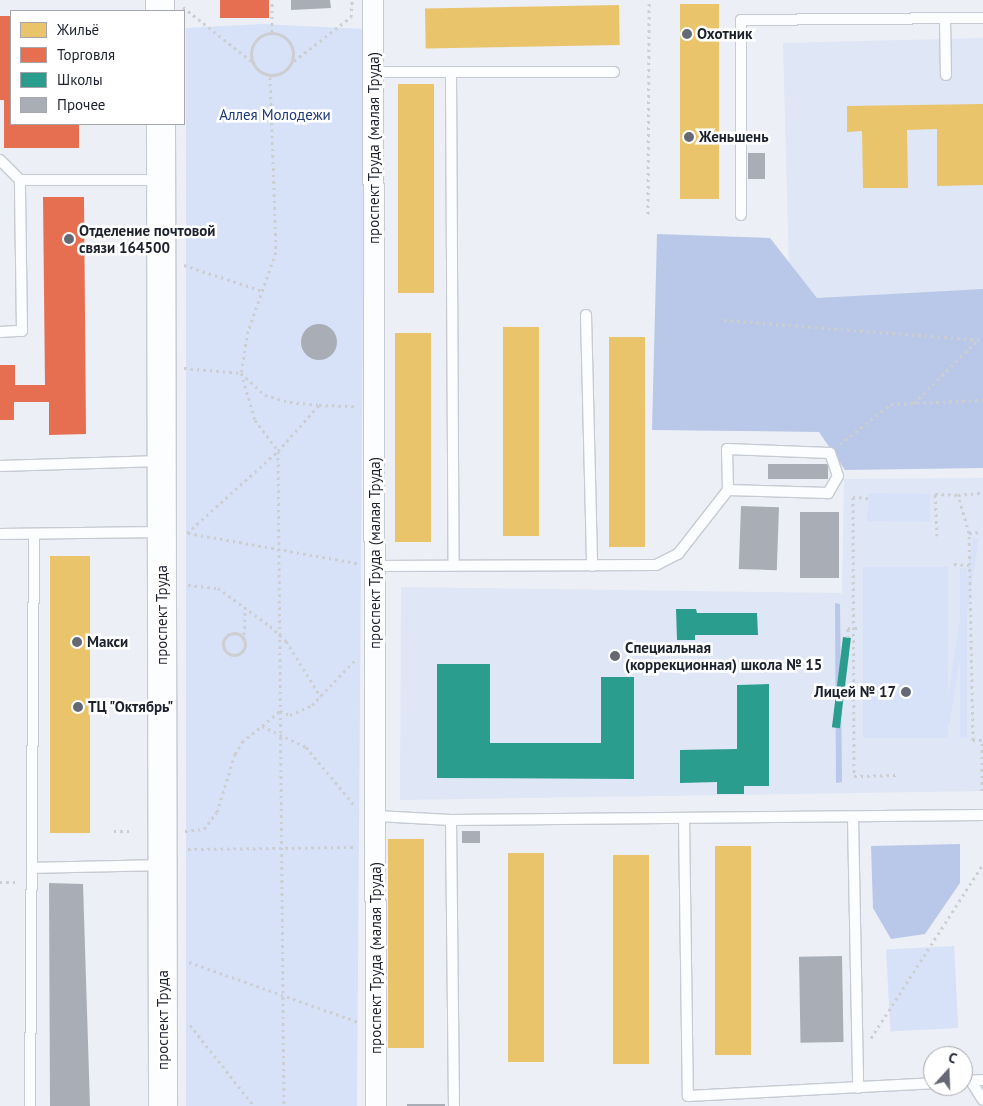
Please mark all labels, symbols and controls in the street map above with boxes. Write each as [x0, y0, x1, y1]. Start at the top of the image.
legend [10, 10, 185, 125]
text: Жильё [57, 20, 99, 39]
place label: Охотник [697, 25, 752, 43]
marker: Охотник [681, 28, 693, 40]
text: Торговля [57, 45, 115, 64]
street label: проспект Труда (малая Труда) [365, 51, 383, 245]
text: Школы [57, 70, 103, 89]
text: Прочее [57, 95, 105, 114]
park label: Аллея Молодежи [219, 106, 331, 124]
place label: Женьшень [699, 128, 769, 146]
marker: Женьшень [683, 131, 695, 143]
place label: Отделение почтовой связи 164500 [79, 221, 215, 256]
marker: Отделение почтовой связи 164500 [63, 233, 75, 245]
street label: проспект Труда (малая Труда) [366, 456, 384, 650]
street label: проспект Труда [153, 565, 171, 665]
place label: Макси [87, 633, 128, 651]
marker: Макси [71, 636, 83, 648]
place label: Специальная (коррекционная) школа № 15 [625, 638, 822, 673]
marker: Специальная (коррекционная) школа № 15 [609, 650, 621, 662]
place label: Лицей № 17 [814, 683, 896, 701]
marker: Лицей № 17 [900, 686, 912, 698]
place label: ТЦ "Октябрь" [88, 698, 174, 716]
marker: ТЦ "Октябрь" [72, 701, 84, 713]
street label: проспект Труда (малая Труда) [367, 861, 385, 1055]
street label: проспект Труда [154, 970, 172, 1070]
north arrow [923, 1046, 973, 1096]
text: С [946, 1048, 960, 1068]

